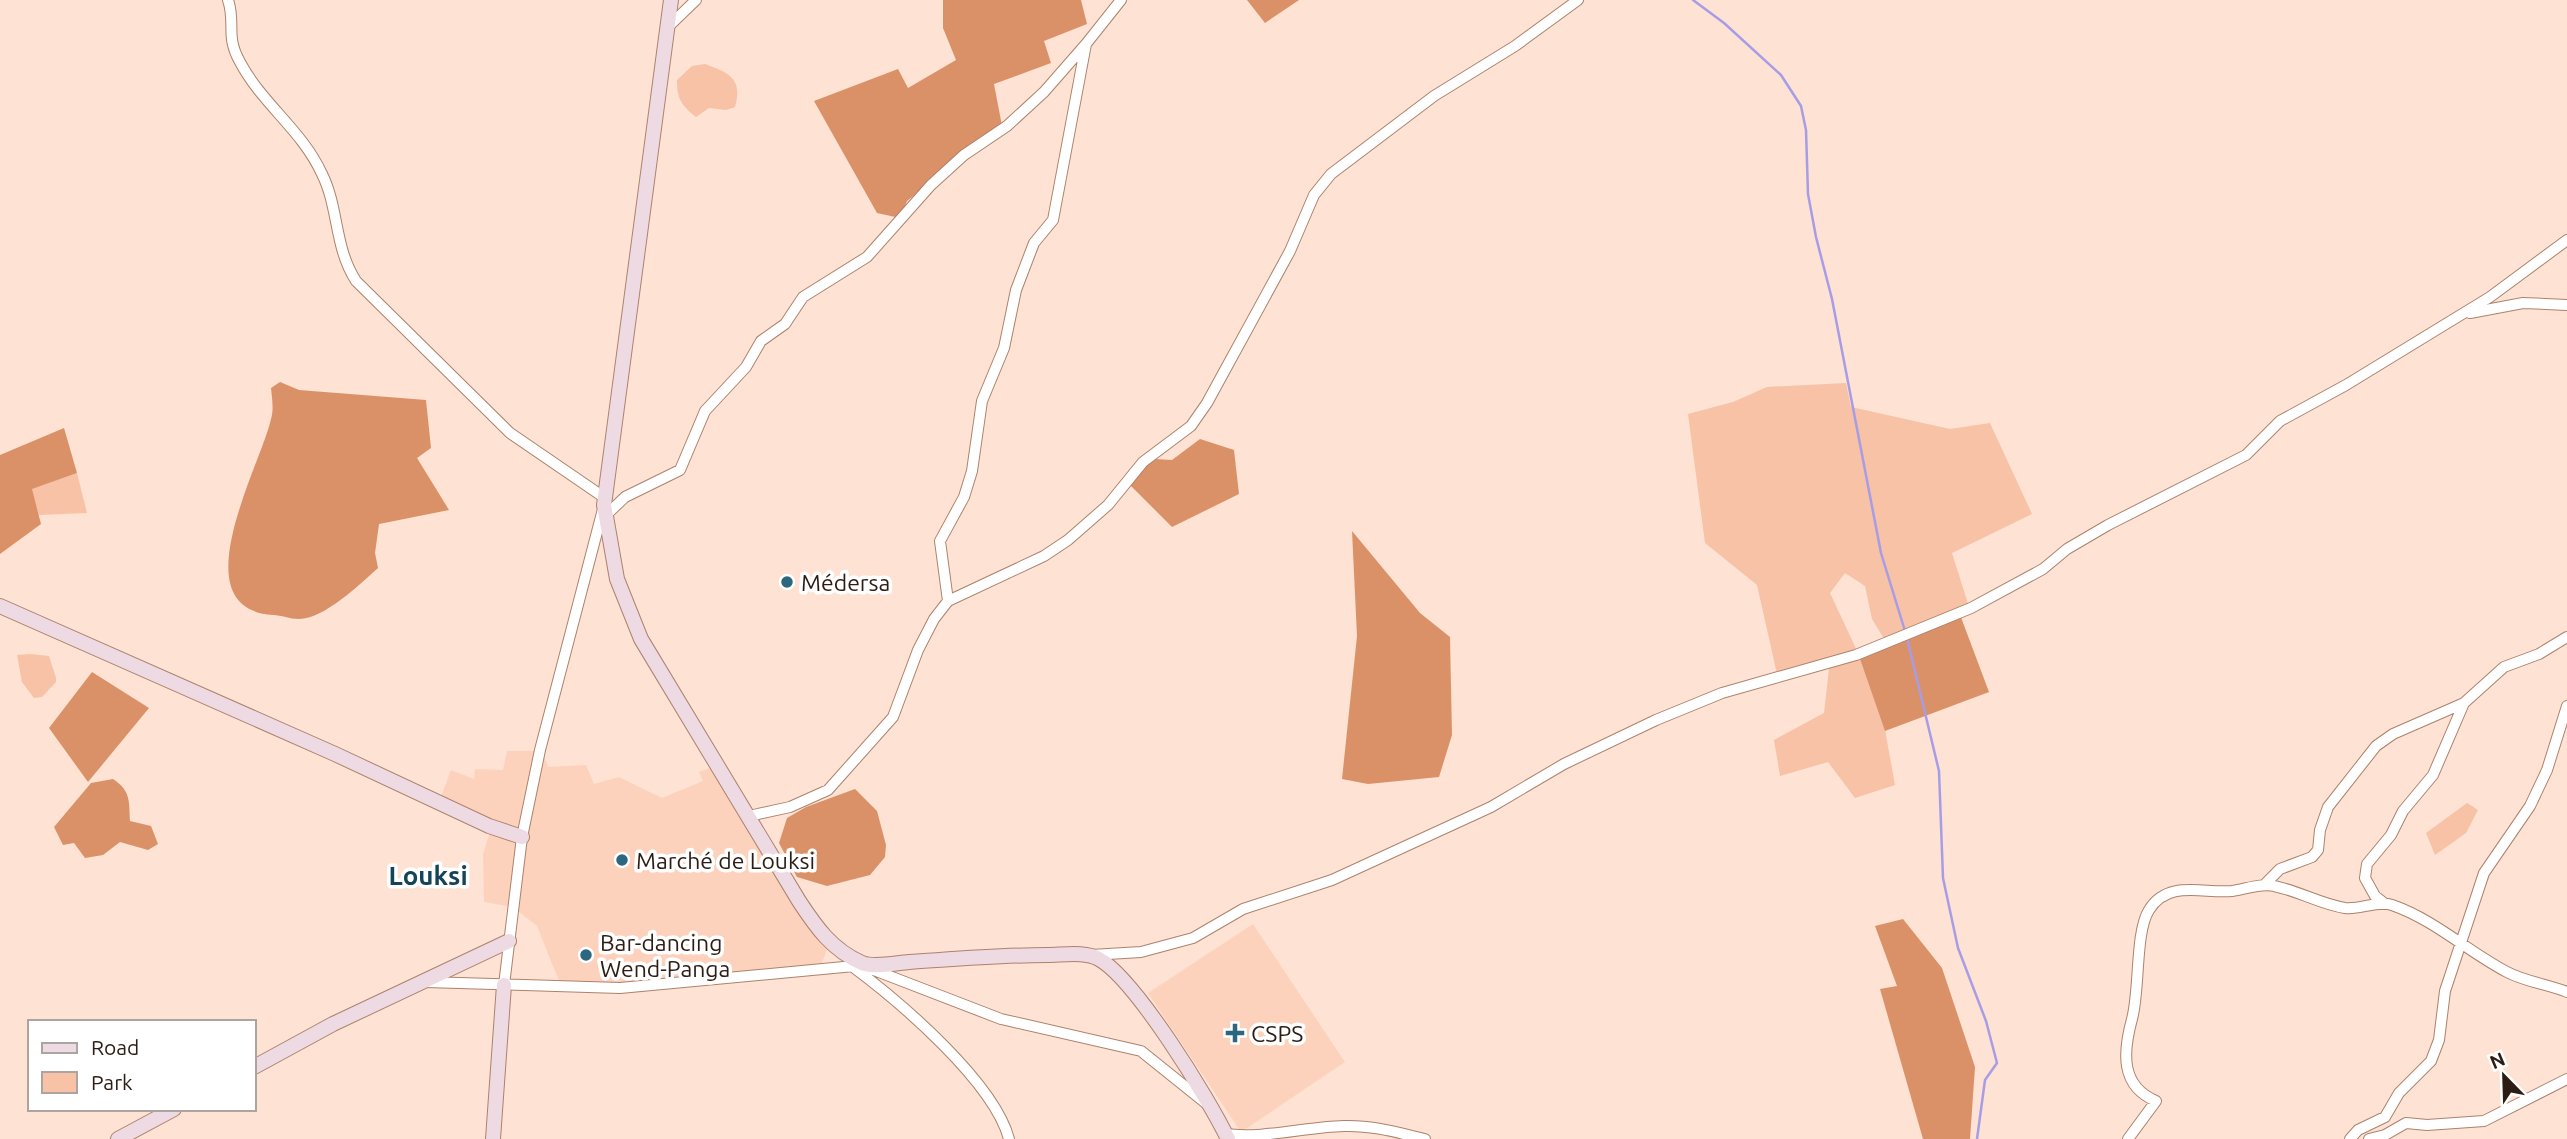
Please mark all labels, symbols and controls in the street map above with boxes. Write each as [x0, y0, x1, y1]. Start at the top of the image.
place label: Médersa [801, 570, 890, 595]
marker: Médersa [779, 574, 795, 590]
place label: Marché de Louksi [636, 848, 815, 873]
marker: Marché de Louksi [614, 852, 630, 868]
district label: Louksi [388, 861, 468, 890]
place label: Bar-dancing Wend-Panga [600, 930, 730, 981]
marker: Bar-dancing Wend-Panga [578, 947, 594, 963]
legend [28, 1020, 256, 1111]
place label: CSPS [1251, 1021, 1303, 1046]
marker: CSPS [1225, 1023, 1245, 1043]
text: Road [91, 1035, 139, 1059]
north arrow [2469, 1041, 2539, 1111]
text: N [2487, 1047, 2508, 1073]
text: Park [91, 1070, 133, 1094]

